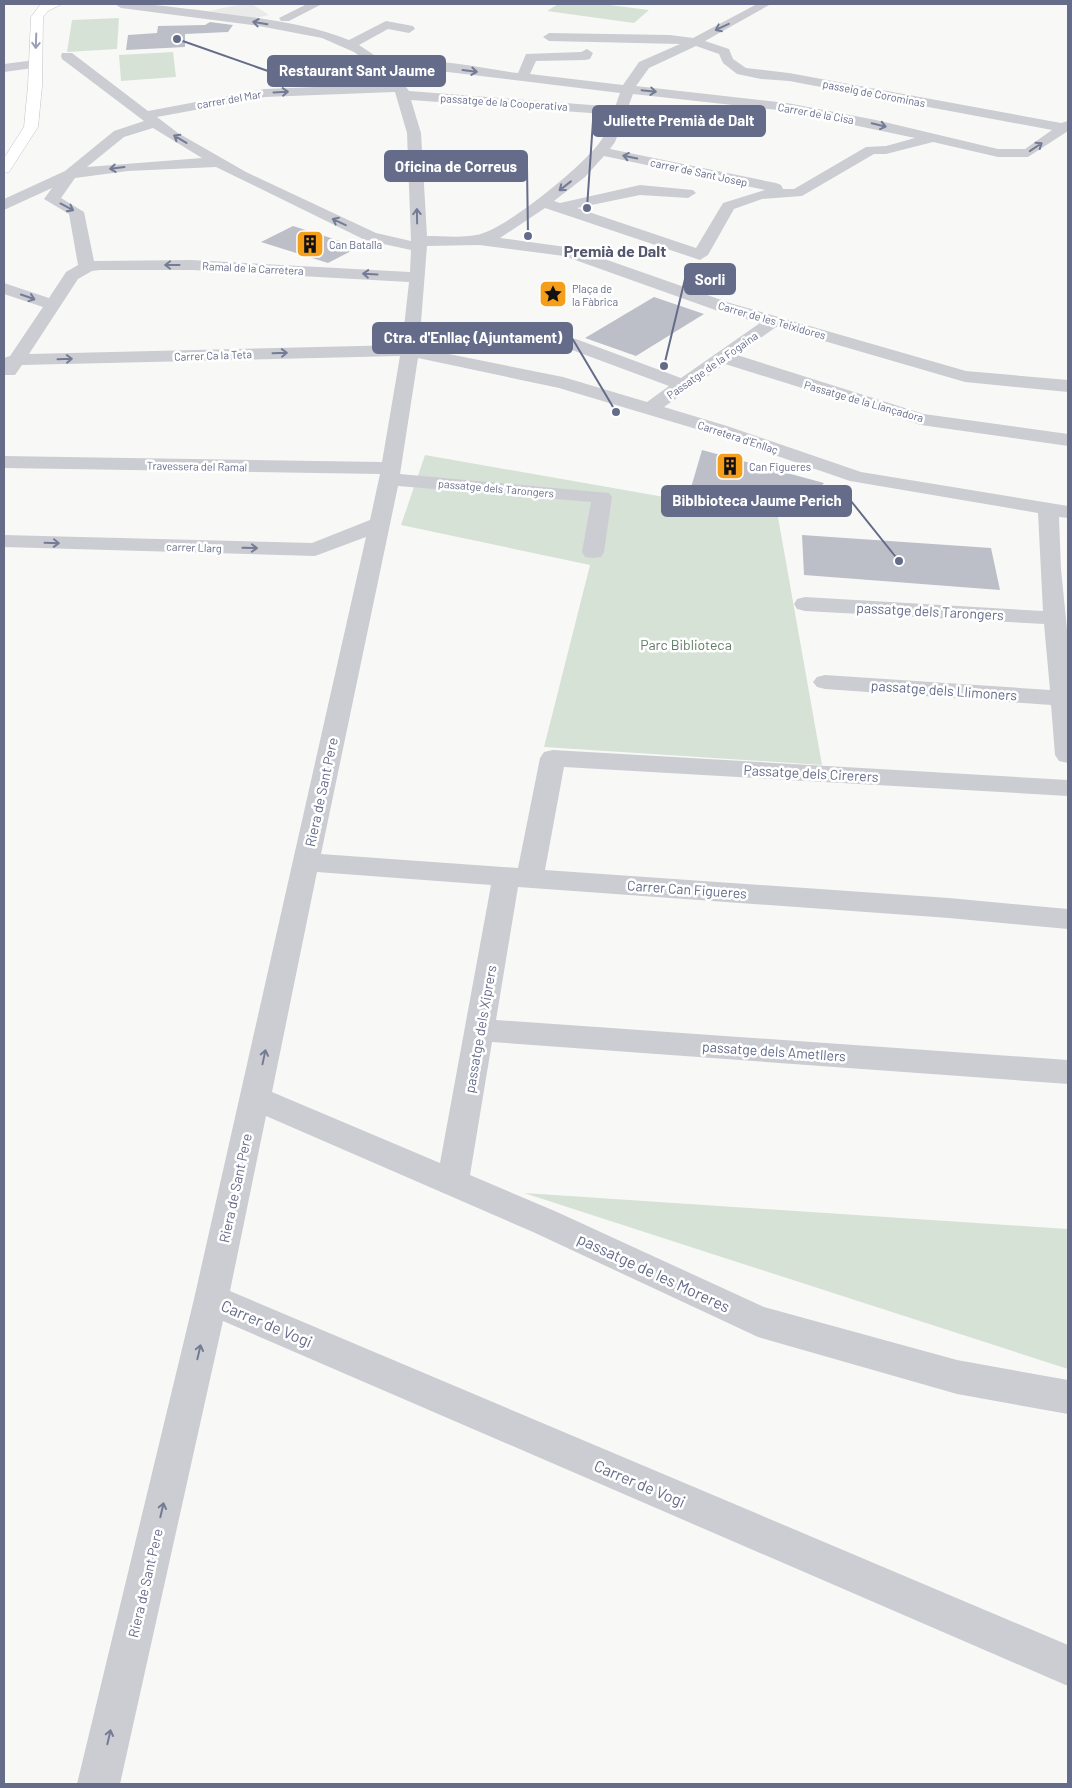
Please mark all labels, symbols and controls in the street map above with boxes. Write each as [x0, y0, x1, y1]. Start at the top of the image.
one-way arrow [253, 17, 269, 27]
one-way arrow [715, 22, 730, 32]
one-way arrow [31, 33, 40, 49]
callout: Restaurant Sant Jaume [268, 56, 445, 86]
text: Restaurant Sant Jaume [279, 61, 435, 79]
one-way arrow [462, 67, 478, 77]
street label: passeig de Corominas [822, 77, 926, 109]
one-way arrow [641, 86, 657, 96]
street label: carrer del Mar [196, 87, 262, 111]
one-way arrow [273, 87, 289, 97]
street label: passatge de la Cooperativa [440, 91, 568, 113]
street label: Carrer de la Cisa [777, 100, 855, 126]
callout: Juliette Premià de Dalt [593, 106, 765, 136]
text: Juliette Premià de Dalt [603, 111, 755, 129]
one-way arrow [870, 121, 886, 130]
one-way arrow [173, 134, 187, 144]
one-way arrow [1029, 142, 1043, 152]
callout: Oficina de Correus [385, 151, 527, 181]
one-way arrow [622, 152, 638, 161]
street label: carrer de Sant Josep [649, 155, 749, 189]
text: Oficina de Correus [395, 157, 518, 175]
one-way arrow [109, 163, 125, 173]
one-way arrow [558, 180, 571, 191]
one-way arrow [60, 202, 75, 212]
one-way arrow [412, 208, 422, 224]
one-way arrow [332, 217, 347, 226]
building icon: Can Batalla [295, 229, 325, 259]
place label: Can Batalla [329, 238, 382, 251]
district label: Premià de Dalt [564, 241, 666, 260]
street label: Ramal de la Carretera [202, 259, 304, 277]
one-way arrow [165, 260, 181, 270]
callout: Sorli [685, 264, 735, 294]
one-way arrow [362, 270, 378, 279]
text: Sorli [695, 270, 725, 288]
place icon: Plaça de la Fàbrica [538, 279, 568, 309]
place label: Plaça de la Fàbrica [572, 282, 618, 308]
one-way arrow [20, 292, 36, 302]
street label: Carrer de les Teixidores [717, 298, 827, 342]
callout: Ctra. d'Enllaç (Ajuntament) [373, 323, 572, 353]
text: Ctra. d'Enllaç (Ajuntament) [384, 328, 563, 346]
street label: Passatge de la Fogaina [664, 329, 760, 401]
street label: Carrer Ca la Teta [174, 347, 252, 363]
one-way arrow [271, 348, 287, 358]
one-way arrow [56, 354, 72, 363]
street label: Passatge de la Llançadora [803, 378, 925, 424]
street label: Carretera d'Enllaç [696, 418, 780, 456]
building icon: Can Figueres [715, 451, 745, 481]
street label: Travessera del Ramal [147, 459, 247, 473]
place label: Can Figueres [749, 460, 811, 473]
street label: passatge dels Tarongers [438, 476, 554, 500]
callout: Biblbioteca Jaume Perich [662, 486, 851, 516]
text: Biblbioteca Jaume Perich [672, 491, 842, 509]
one-way arrow [44, 538, 60, 547]
street label: carrer Llarg [166, 540, 222, 554]
one-way arrow [242, 544, 258, 553]
street label: passatge dels Tarongers [856, 599, 1004, 623]
park label: Parc Biblioteca [640, 636, 732, 653]
street label: passatge dels Llimoners [870, 676, 1018, 704]
street label: Riera de Sant Pere [301, 736, 341, 848]
street label: Passatge dels Cirerers [743, 761, 879, 785]
street label: Carrer Can Figueres [627, 876, 748, 902]
street label: passatge dels Xiprers [460, 963, 500, 1094]
street label: passatge dels Ametllers [702, 1037, 847, 1065]
one-way arrow [260, 1049, 269, 1065]
street label: Riera de Sant Pere [215, 1132, 255, 1244]
street label: passatge de les Moreres [575, 1228, 733, 1316]
street label: Carrer de Vogi [218, 1295, 316, 1351]
one-way arrow [195, 1345, 204, 1361]
street label: Carrer de Vogi [591, 1455, 689, 1511]
one-way arrow [158, 1503, 167, 1519]
street label: Riera de Sant Pere [124, 1527, 166, 1639]
one-way arrow [105, 1729, 114, 1745]

